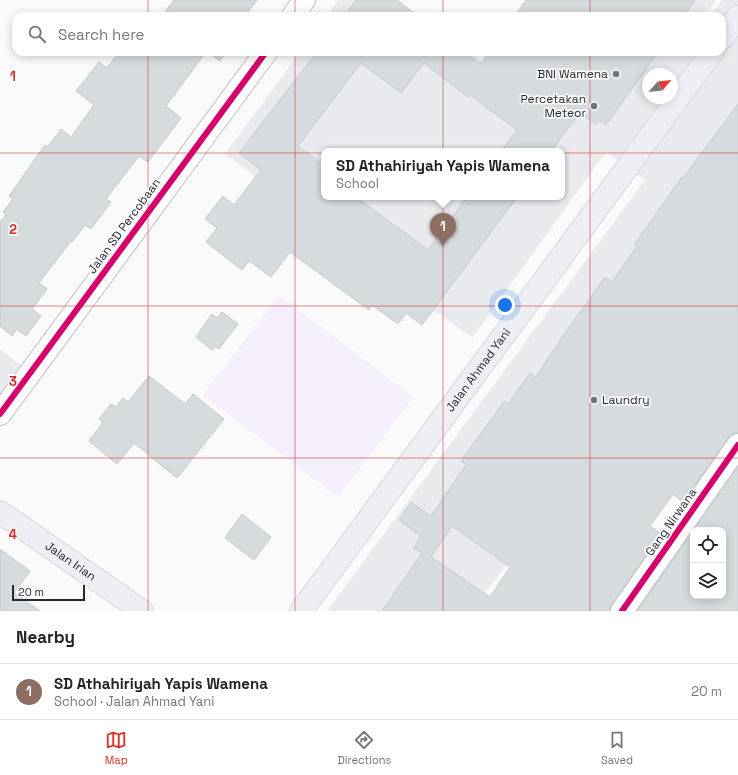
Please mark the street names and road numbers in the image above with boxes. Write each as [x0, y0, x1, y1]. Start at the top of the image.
street label: Jalan SD Percobaan [84, 175, 164, 277]
street label: Jalan Ahmad Yani [442, 325, 514, 415]
street label: Gang Nirwana [642, 485, 700, 559]
street label: Jalan Irian [42, 538, 99, 585]

